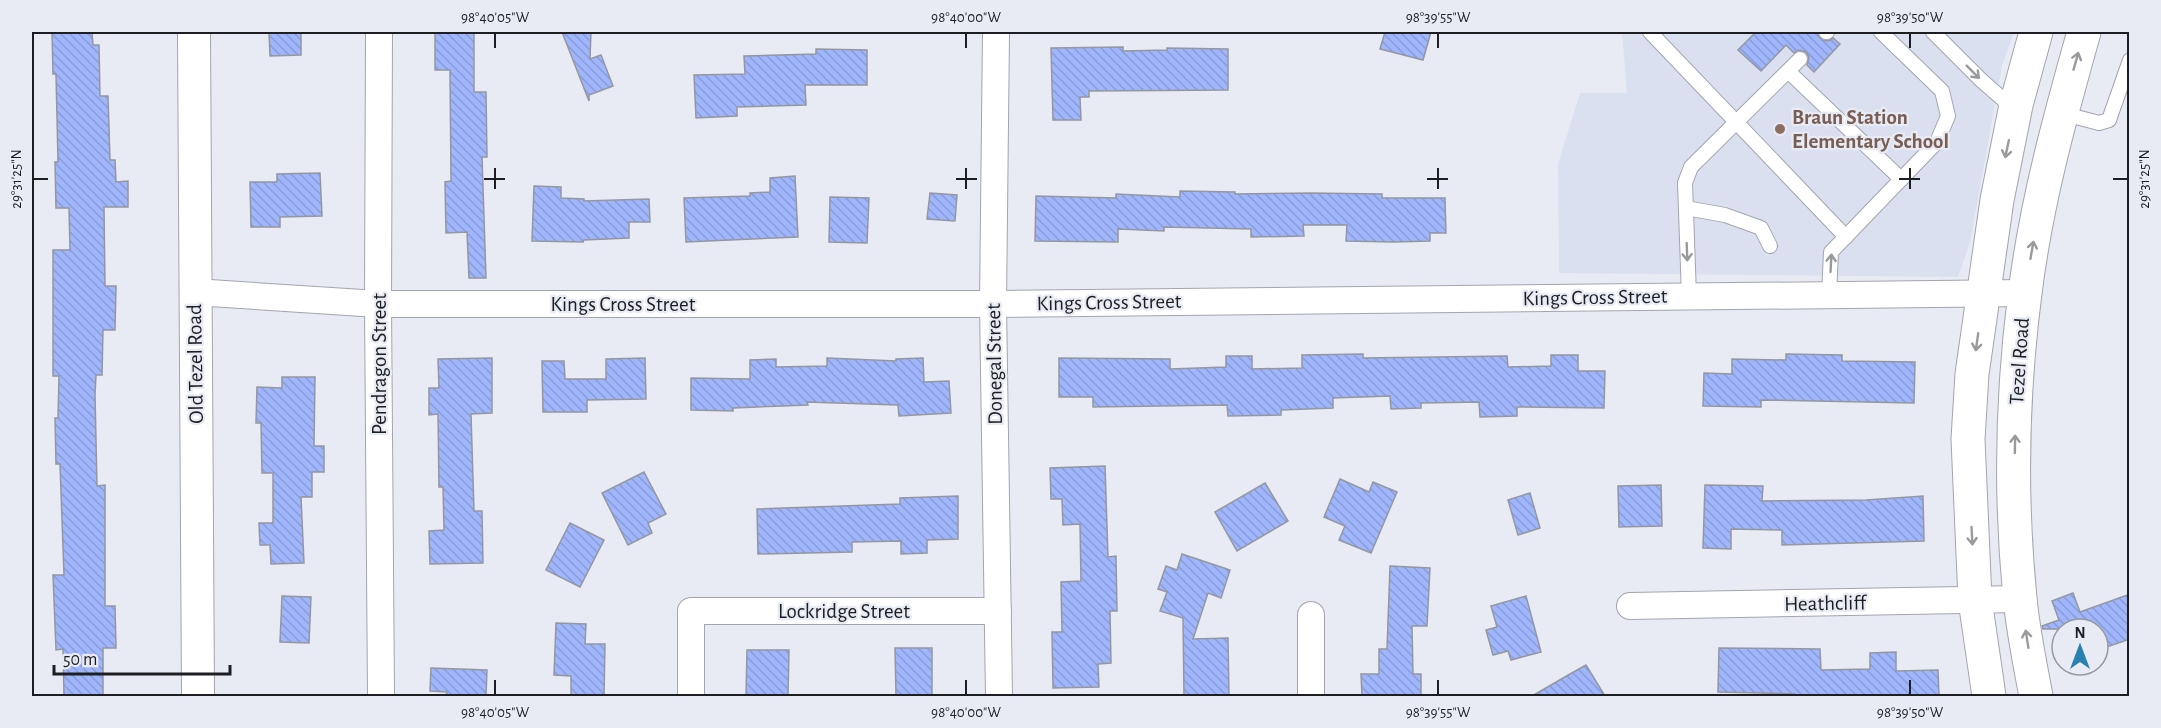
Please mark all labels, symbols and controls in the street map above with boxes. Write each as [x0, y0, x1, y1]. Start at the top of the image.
text: 98°40'05"W [461, 10, 530, 25]
text: 98°40'00"W [931, 10, 1002, 25]
text: 98°39'55"W [1406, 10, 1471, 25]
text: 98°39'50"W [1877, 10, 1944, 25]
one-way arrow [2071, 52, 2082, 71]
one-way arrow [1965, 65, 1980, 80]
place label: Braun Station Elementary School [1792, 107, 1949, 152]
marker: Braun Station Elementary School [1773, 122, 1787, 136]
one-way arrow [2001, 139, 2012, 159]
text: 29°31'25"N [9, 149, 24, 209]
text: 29°31'25"N [2137, 149, 2152, 209]
one-way arrow [1682, 241, 1693, 261]
one-way arrow [2027, 241, 2038, 261]
one-way arrow [1825, 253, 1836, 273]
street label: Kings Cross Street [1522, 286, 1668, 309]
street label: Kings Cross Street [1036, 291, 1182, 314]
street label: Pendragon Street [369, 293, 390, 435]
street label: Kings Cross Street [551, 294, 696, 315]
street label: Donegal Street [983, 303, 1006, 425]
street label: Old Tezel Road [184, 304, 207, 424]
street label: Tezel Road [2006, 317, 2033, 405]
one-way arrow [1971, 332, 1982, 351]
one-way arrow [2009, 435, 2021, 455]
one-way arrow [1967, 526, 1978, 546]
street label: Heathcliff [1784, 592, 1868, 615]
street label: Lockridge Street [778, 601, 910, 622]
north arrow [2050, 617, 2110, 677]
text: N [2074, 625, 2086, 641]
one-way arrow [2021, 629, 2032, 649]
scale bar [54, 638, 230, 676]
text: 50 m [63, 651, 97, 669]
text: 98°40'05"W [461, 705, 530, 720]
text: 98°40'00"W [931, 705, 1002, 720]
text: 98°39'55"W [1406, 705, 1471, 720]
text: 98°39'50"W [1877, 705, 1944, 720]

